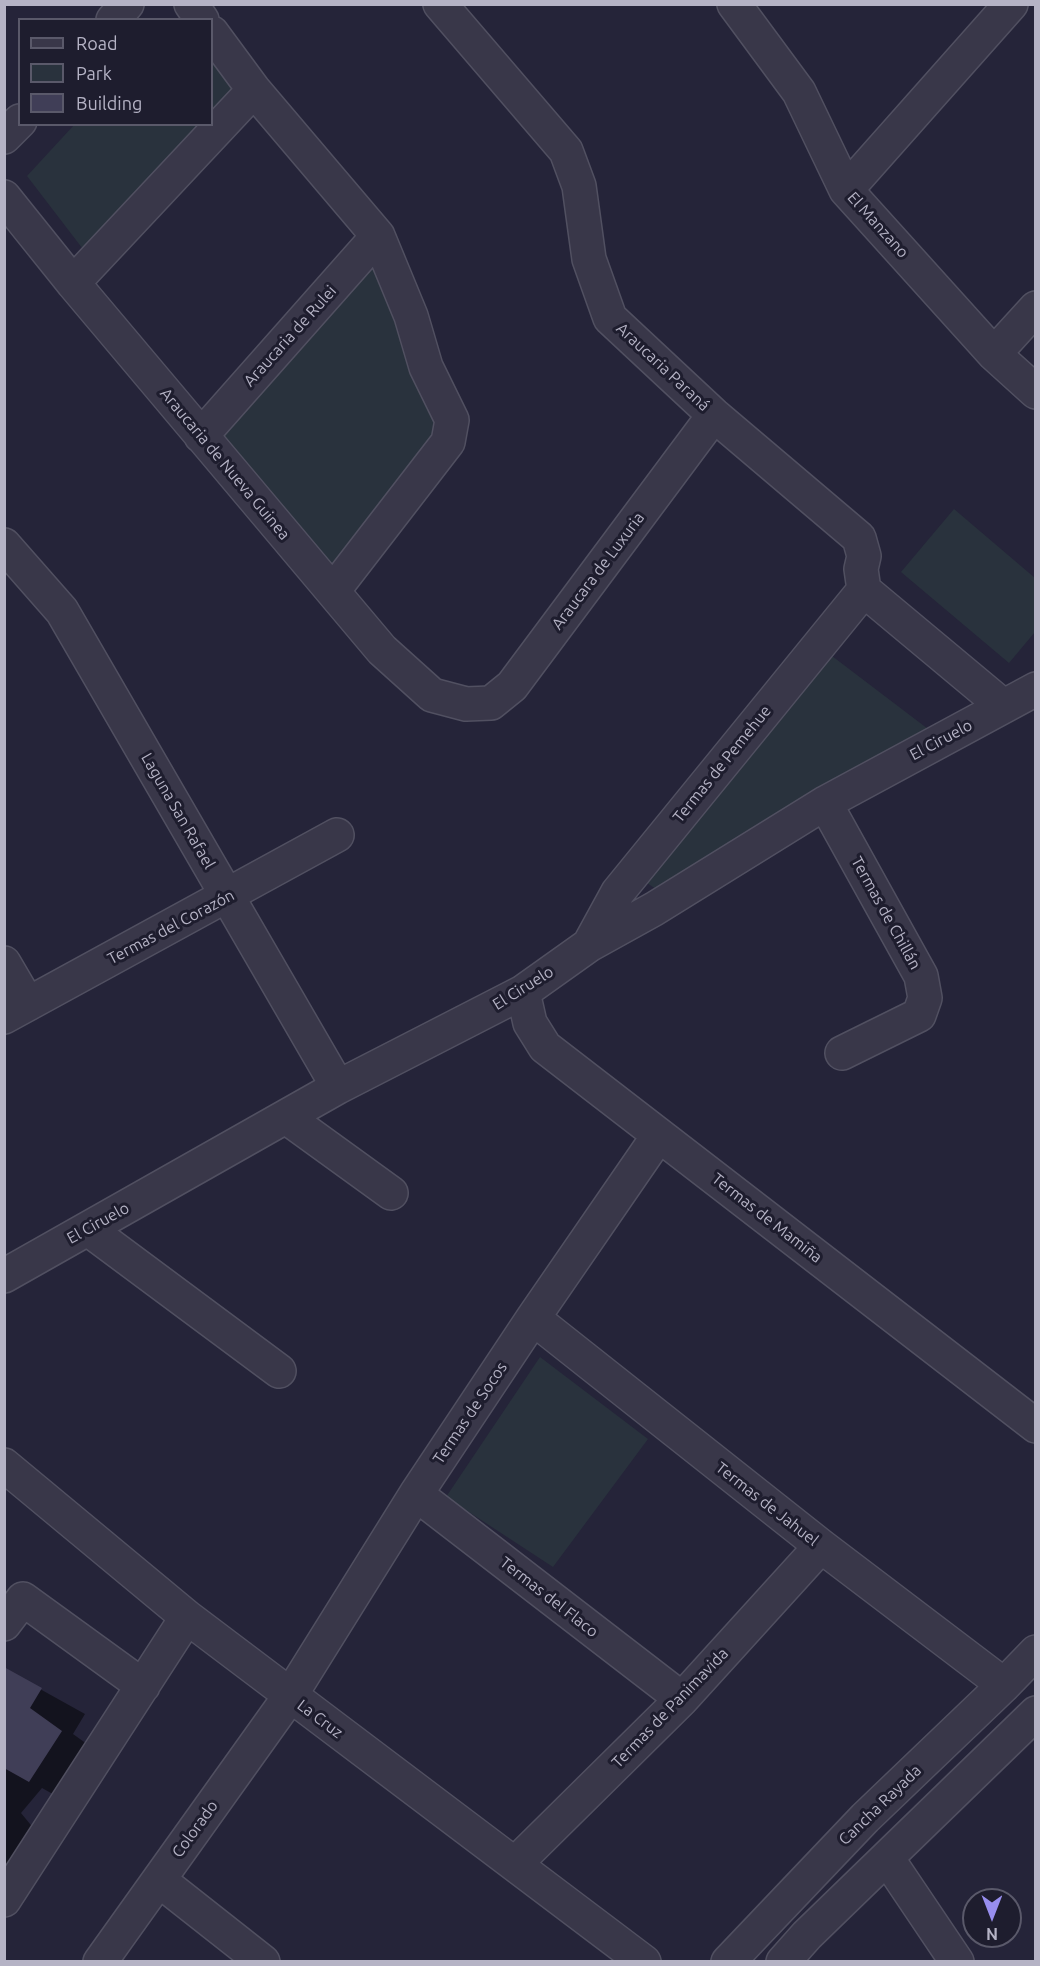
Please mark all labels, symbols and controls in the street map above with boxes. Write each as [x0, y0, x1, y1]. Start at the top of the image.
legend [18, 18, 213, 126]
text: Road [76, 33, 118, 53]
text: Park [76, 63, 112, 83]
text: Building [76, 93, 142, 113]
street label: El Manzano [843, 188, 913, 262]
street label: Araucaria de Rulei [240, 282, 340, 390]
street label: Araucaria Paraná [612, 319, 714, 415]
street label: Araucaria de Nueva Guinea [156, 384, 294, 544]
street label: Araucara de Luxuria [548, 509, 648, 633]
street label: Termas de Pemehue [669, 701, 775, 827]
street label: El Ciruelo [906, 716, 976, 764]
street label: Laguna San Rafael [137, 750, 219, 872]
street label: Termas de Chillán [847, 853, 925, 973]
street label: Termas del Corazón [104, 885, 238, 969]
street label: El Ciruelo [489, 962, 557, 1014]
street label: Termas de Mamiña [708, 1169, 826, 1267]
street label: El Ciruelo [64, 1198, 132, 1248]
street label: Termas de Socos [429, 1358, 511, 1468]
street label: Termas de Jahuel [712, 1458, 822, 1550]
street label: Termas del Flaco [496, 1553, 602, 1641]
street label: Termas de Panimavida [608, 1644, 732, 1772]
street label: La Cruz [293, 1696, 347, 1742]
street label: Cancha Rayada [835, 1761, 925, 1849]
street label: Colorado [168, 1797, 222, 1861]
north arrow [962, 1888, 1022, 1948]
text: N [986, 1925, 998, 1943]

